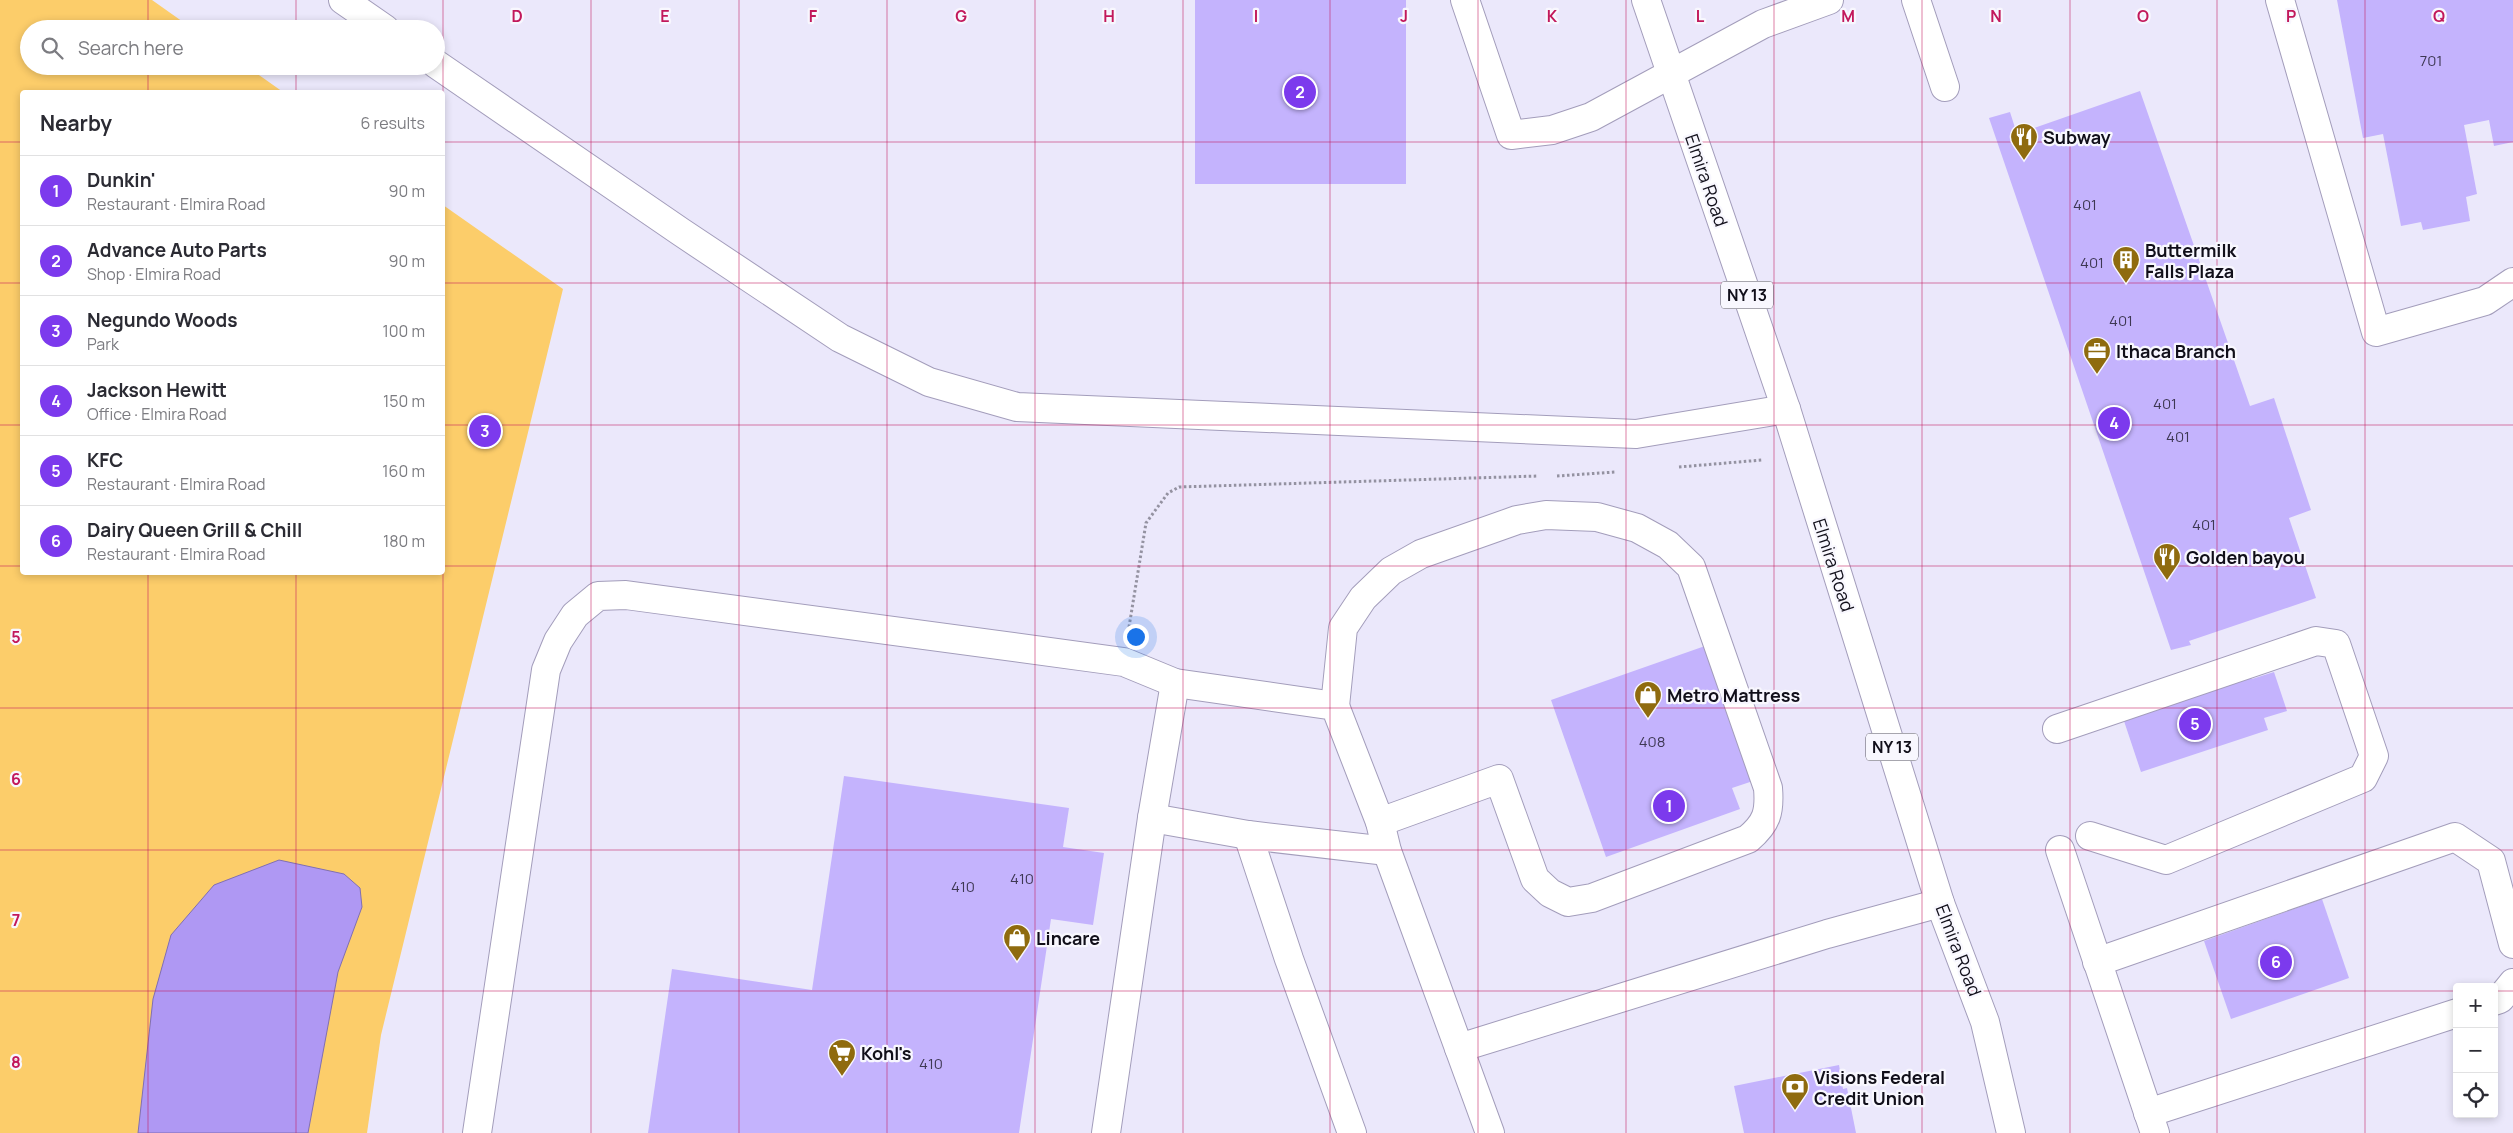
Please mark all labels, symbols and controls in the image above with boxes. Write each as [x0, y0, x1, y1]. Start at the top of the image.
text: D [511, 5, 523, 27]
text: E [660, 5, 670, 27]
text: F [809, 5, 818, 27]
text: G [955, 5, 967, 27]
text: H [1103, 5, 1115, 27]
text: I [1254, 5, 1258, 27]
text: J [1400, 5, 1408, 27]
text: K [1547, 5, 1558, 27]
text: L [1696, 5, 1705, 27]
text: M [1841, 5, 1855, 27]
text: N [1990, 5, 2002, 27]
text: O [2137, 5, 2149, 27]
text: P [2286, 5, 2296, 27]
text: Q [2433, 5, 2445, 27]
search box [20, 20, 445, 75]
icon: search [38, 34, 66, 62]
text: Search here [78, 35, 184, 61]
house number: 701 [2420, 50, 2442, 71]
pin: 2 [1284, 73, 1316, 111]
text: Nearby [40, 109, 112, 137]
text: 6 results [360, 112, 425, 134]
restaurant icon: Subway [2009, 122, 2039, 161]
place label: Subway [2043, 125, 2111, 149]
street label: Elmira Road [1680, 131, 1734, 229]
text: Dunkin' [87, 167, 156, 193]
text: 1 [52, 180, 60, 202]
text: 90 m [389, 180, 425, 202]
text: Restaurant · Elmira Road [87, 193, 266, 215]
house number: 401 [2073, 194, 2097, 215]
text: Advance Auto Parts [87, 237, 267, 263]
place label: Buttermilk Falls Plaza [2145, 238, 2237, 283]
building icon: Buttermilk Falls Plaza [2111, 245, 2141, 284]
text: 2 [51, 250, 61, 272]
text: 90 m [389, 250, 425, 272]
house number: 401 [2080, 252, 2104, 273]
text: Shop · Elmira Road [87, 263, 221, 285]
road number: NY 13 [1721, 282, 1773, 308]
text: Negundo Woods [87, 307, 238, 333]
house number: 401 [2109, 310, 2133, 331]
text: 3 [51, 320, 61, 342]
text: 100 m [382, 320, 425, 342]
text: Park [87, 333, 119, 355]
office icon: Ithaca Branch [2082, 336, 2112, 375]
place label: Ithaca Branch [2116, 339, 2236, 363]
text: Jackson Hewitt [87, 377, 227, 403]
text: 4 [51, 390, 61, 412]
text: 150 m [383, 390, 425, 412]
house number: 401 [2153, 393, 2177, 414]
text: Office · Elmira Road [87, 403, 227, 425]
pin: 4 [2098, 404, 2130, 442]
pin: 3 [469, 412, 501, 450]
house number: 401 [2166, 426, 2190, 447]
text: KFC [87, 447, 123, 473]
text: 5 [51, 460, 61, 482]
text: 160 m [382, 460, 425, 482]
text: Restaurant · Elmira Road [87, 473, 266, 495]
house number: 401 [2192, 514, 2216, 535]
street label: Elmira Road [1808, 515, 1860, 615]
text: Dairy Queen Grill & Chill [87, 517, 302, 543]
text: 6 [51, 530, 61, 552]
text: 180 m [383, 530, 425, 552]
restaurant icon: Golden bayou [2152, 542, 2182, 581]
text: Restaurant · Elmira Road [87, 543, 266, 565]
place label: Golden bayou [2186, 545, 2305, 569]
your location [1123, 624, 1149, 650]
text: 5 [11, 626, 21, 648]
shop icon: Metro Mattress [1633, 680, 1663, 719]
place label: Metro Mattress [1667, 683, 1801, 707]
pin: 5 [2179, 705, 2211, 743]
house number: 408 [1639, 731, 1665, 752]
road number: NY 13 [1866, 734, 1918, 760]
text: 6 [11, 768, 21, 790]
pin: 1 [1653, 787, 1685, 825]
house number: 410 [1010, 868, 1034, 889]
house number: 410 [951, 876, 975, 897]
street label: Elmira Road [1931, 901, 1987, 999]
text: 7 [12, 909, 20, 931]
shop icon: Lincare [1002, 923, 1032, 962]
place label: Lincare [1036, 926, 1100, 950]
pin: 6 [2260, 943, 2292, 981]
map controls [2453, 983, 2498, 1118]
button: + [2453, 983, 2498, 1028]
button: − [2453, 1028, 2498, 1073]
supermarket icon: Kohl's [827, 1038, 857, 1077]
place label: Kohl's [861, 1041, 912, 1065]
text: 8 [11, 1051, 21, 1073]
house number: 410 [919, 1053, 943, 1074]
place label: Visions Federal Credit Union [1814, 1065, 1945, 1110]
bank icon: Visions Federal Credit Union [1780, 1072, 1810, 1111]
button: locate [2453, 1073, 2498, 1118]

